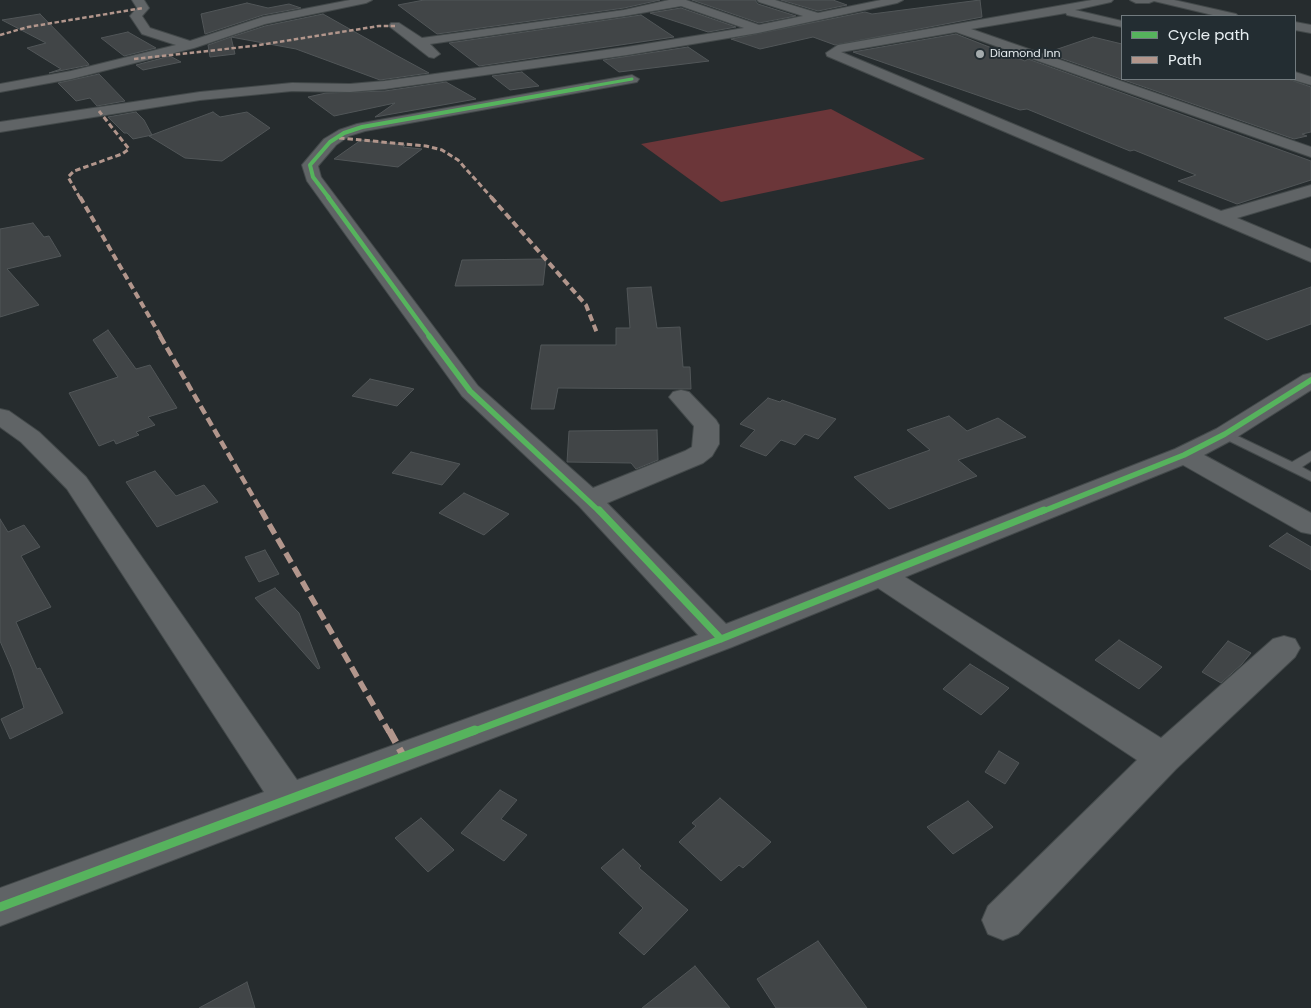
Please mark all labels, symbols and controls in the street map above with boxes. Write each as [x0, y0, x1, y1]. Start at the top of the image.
legend [1121, 15, 1296, 80]
text: Cycle path [1168, 24, 1249, 45]
place label: Diamond Inn [990, 47, 1060, 61]
marker: Diamond Inn [974, 48, 986, 60]
text: Path [1168, 49, 1202, 70]

